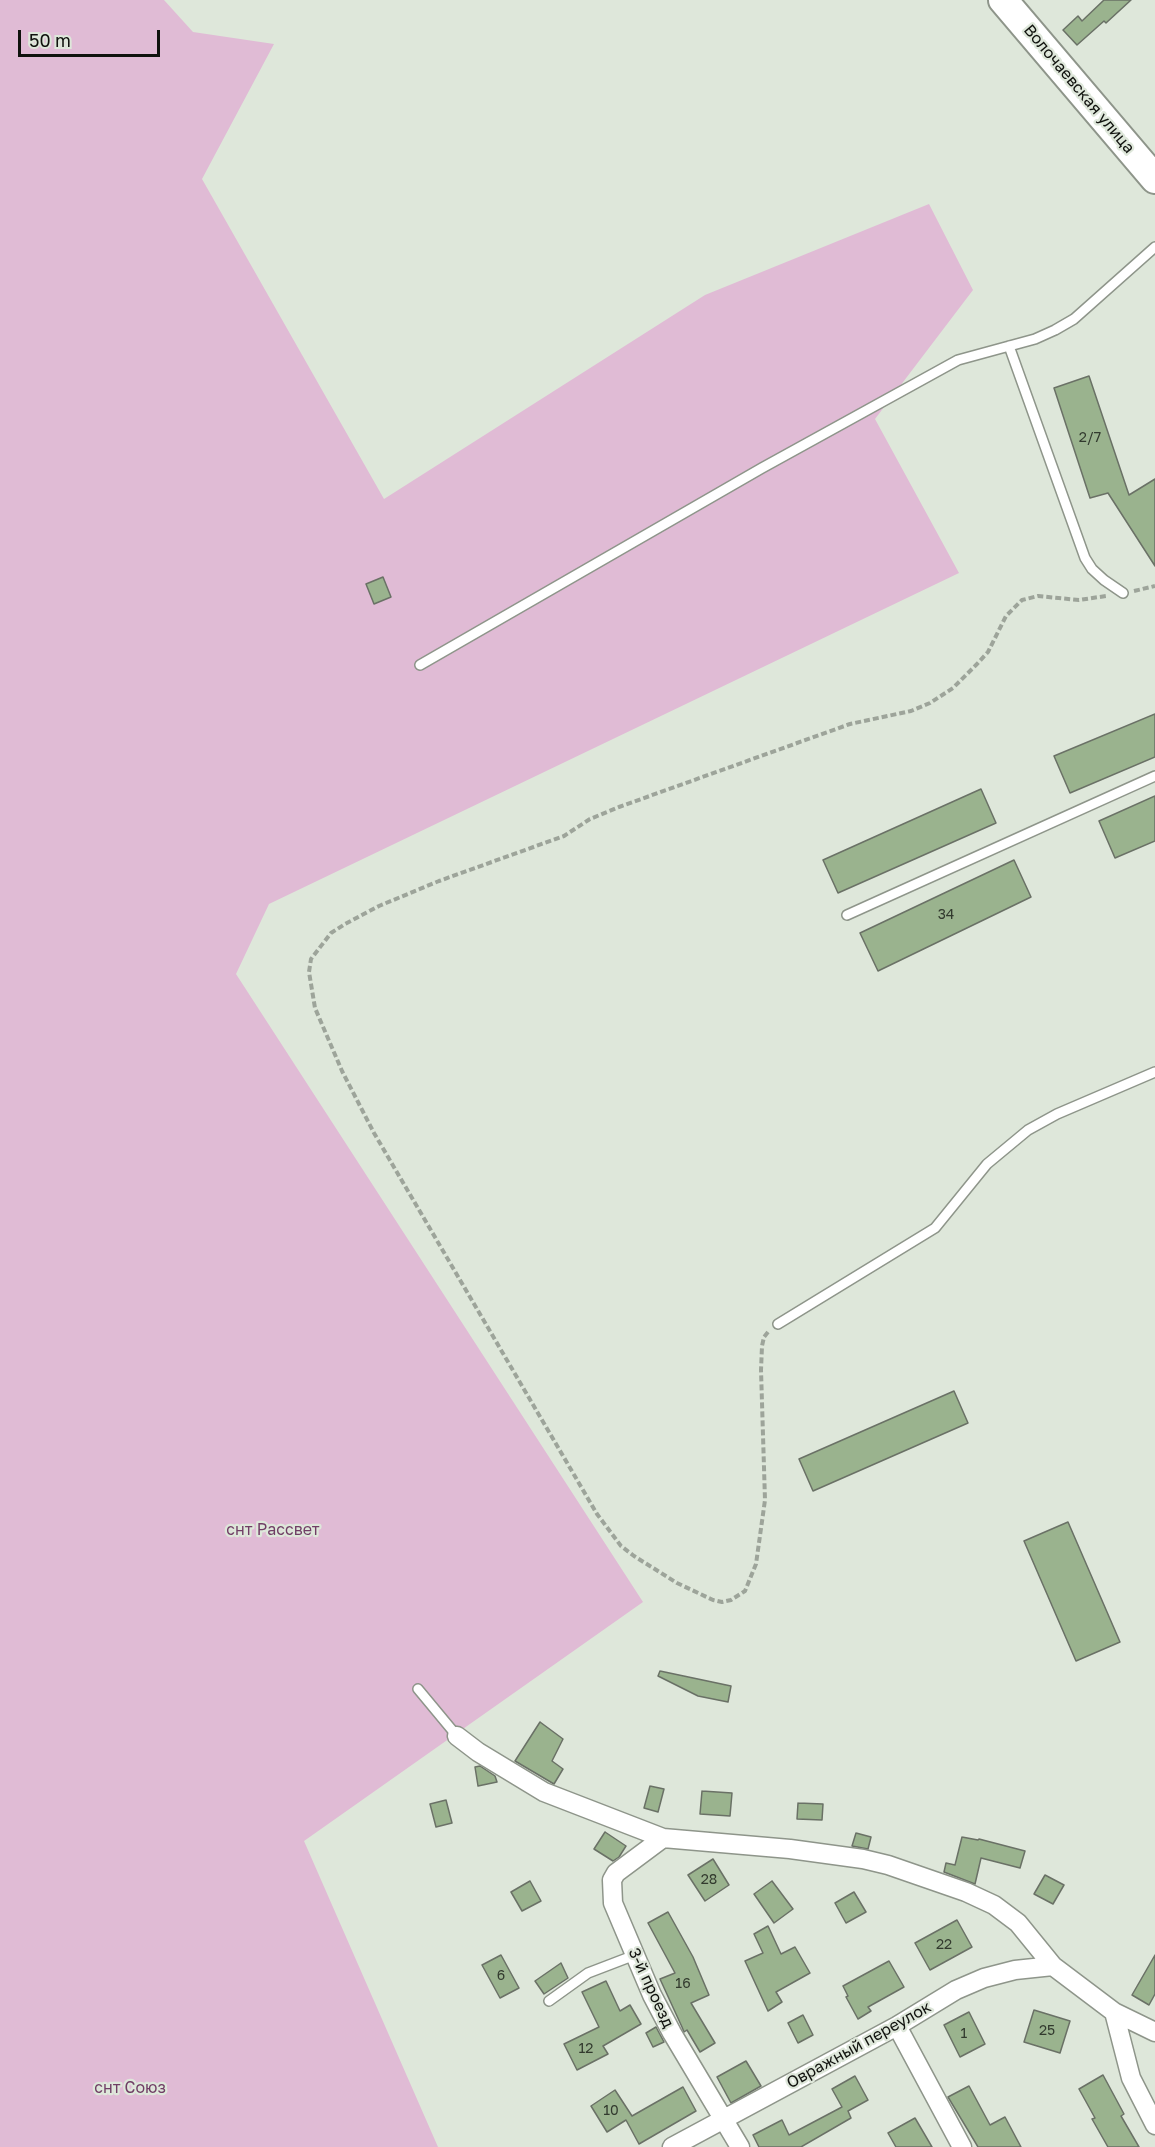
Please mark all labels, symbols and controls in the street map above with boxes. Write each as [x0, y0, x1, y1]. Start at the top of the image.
scale bar [21, 18, 164, 56]
street label: Волочаевская улица [1020, 21, 1138, 157]
text: 50 m [29, 29, 71, 51]
house number: 2/7 [1079, 430, 1101, 446]
house number: 34 [938, 907, 954, 923]
park label: снт Рассвет [226, 1520, 320, 1540]
house number: 28 [701, 1872, 717, 1888]
house number: 22 [936, 1937, 952, 1953]
street label: 3-й проезд [624, 1945, 678, 2031]
house number: 6 [497, 1968, 505, 1984]
house number: 16 [675, 1976, 691, 1992]
street label: Овражный переулок [783, 1997, 935, 2093]
house number: 25 [1039, 2023, 1055, 2039]
house number: 1 [961, 2026, 967, 2042]
house number: 12 [579, 2041, 593, 2057]
park label: снт Союз [94, 2078, 166, 2098]
house number: 10 [603, 2103, 619, 2119]

